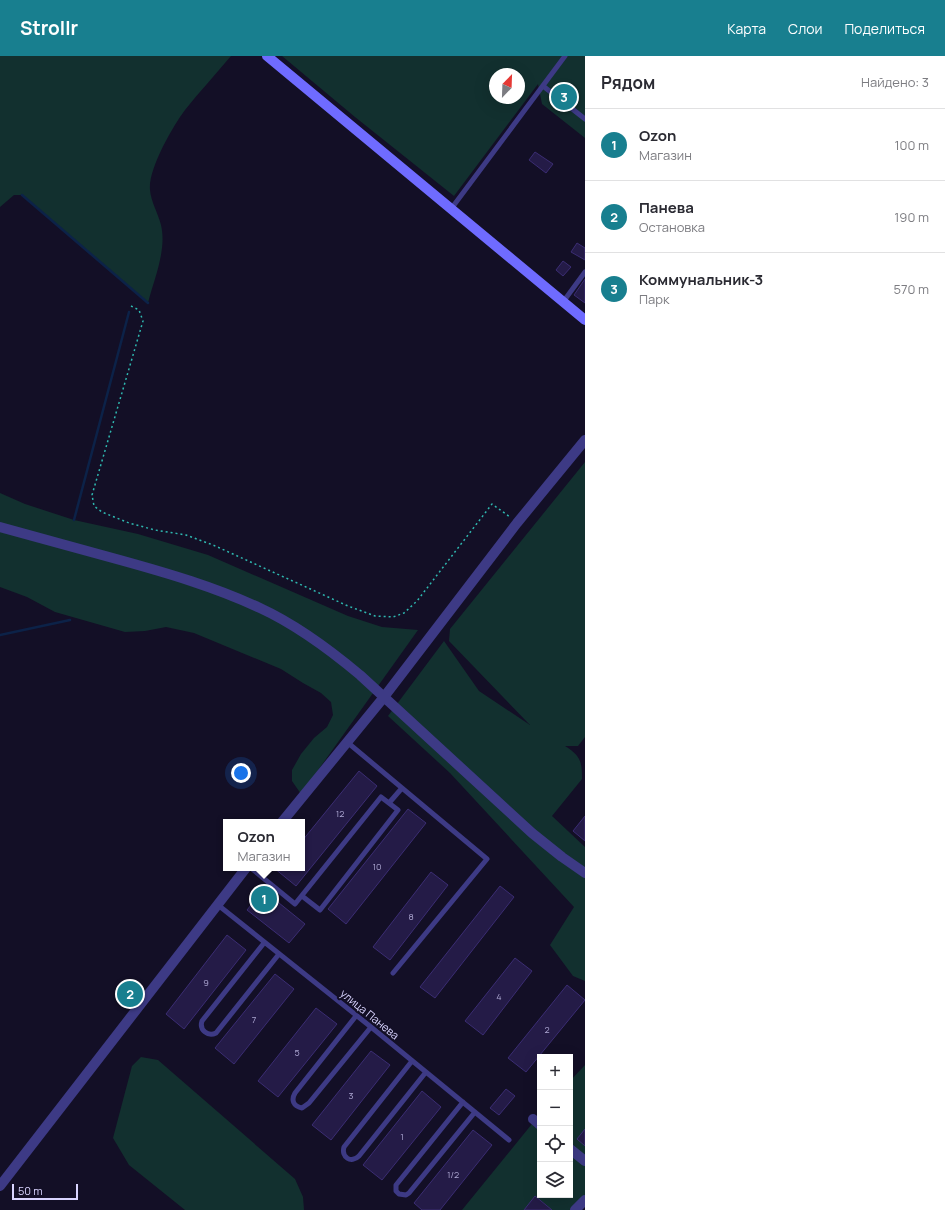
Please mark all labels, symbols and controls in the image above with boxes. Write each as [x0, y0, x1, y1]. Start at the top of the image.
text: Strollr [20, 15, 78, 41]
text: Карта [727, 19, 766, 38]
text: Слои [788, 19, 822, 38]
text: Поделиться [844, 19, 925, 38]
north arrow [489, 68, 525, 104]
text: Рядом [601, 71, 655, 94]
text: Найдено: 3 [861, 73, 929, 91]
pin: 3 [551, 82, 577, 112]
text: Ozon [639, 125, 676, 146]
text: 1 [611, 136, 617, 154]
text: 100 m [894, 136, 929, 154]
text: Магазин [639, 146, 692, 164]
text: Панева [639, 197, 694, 218]
text: 2 [610, 208, 618, 226]
text: 190 m [894, 208, 929, 226]
text: Остановка [639, 218, 705, 236]
text: Коммунальник-3 [639, 269, 763, 290]
text: 3 [610, 280, 618, 298]
text: 570 m [893, 280, 929, 298]
text: Парк [639, 290, 669, 308]
your location [231, 763, 251, 783]
house number: 12 [336, 807, 344, 820]
popup [223, 819, 305, 871]
text: Ozon [238, 826, 275, 847]
text: Магазин [238, 847, 290, 865]
house number: 10 [373, 860, 382, 873]
pin: 1 [251, 884, 277, 914]
house number: 8 [408, 910, 414, 923]
house number: 9 [203, 976, 209, 989]
pin: 2 [117, 979, 143, 1009]
street label: улица Панева [337, 986, 403, 1042]
house number: 4 [496, 990, 502, 1003]
house number: 7 [252, 1013, 257, 1026]
house number: 2 [544, 1023, 550, 1036]
house number: 5 [294, 1046, 300, 1059]
map controls [537, 1054, 573, 1198]
button: + [537, 1054, 573, 1090]
house number: 3 [349, 1089, 354, 1102]
button: − [537, 1090, 573, 1126]
button: locate [537, 1126, 573, 1162]
house number: 1 [400, 1130, 404, 1143]
button: layers [537, 1162, 573, 1198]
house number: 1/2 [447, 1168, 459, 1181]
scale bar [12, 1182, 78, 1201]
text: 50 m [18, 1183, 43, 1198]

